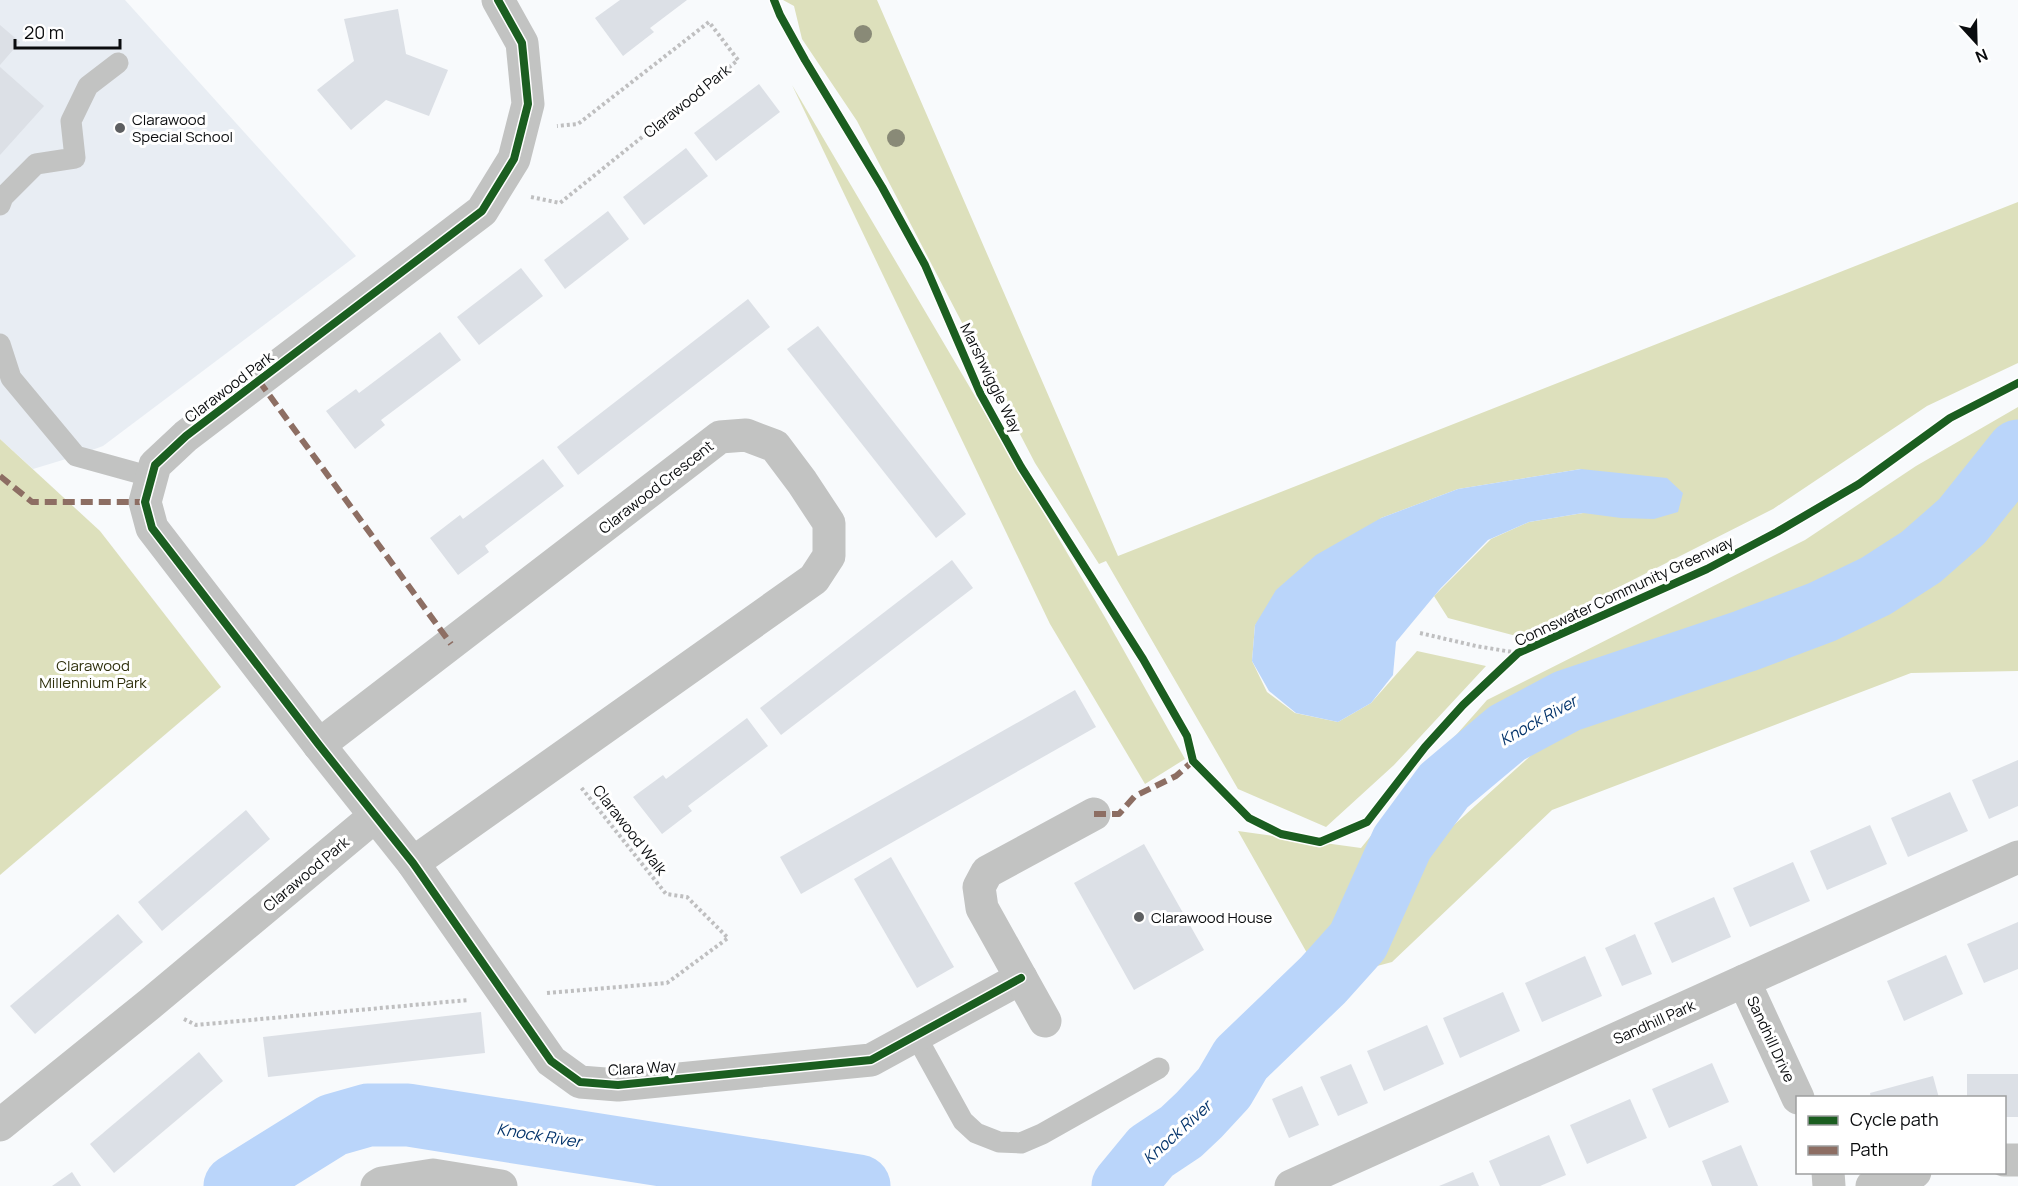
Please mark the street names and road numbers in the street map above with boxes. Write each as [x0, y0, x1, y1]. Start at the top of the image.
street label: Clarawood Park [639, 59, 735, 143]
street label: Marshwiggle Way [955, 319, 1027, 437]
street label: Clarawood Park [180, 346, 278, 427]
street label: Clarawood Crescent [594, 435, 718, 539]
street label: Connswater Community Greenway [1511, 531, 1737, 651]
street label: Clarawood Walk [588, 781, 672, 880]
street label: Clarawood Park [258, 831, 354, 916]
street label: Sandhill Drive [1742, 992, 1800, 1086]
street label: Sandhill Park [1610, 994, 1699, 1049]
street label: Clara Way [607, 1055, 677, 1081]

